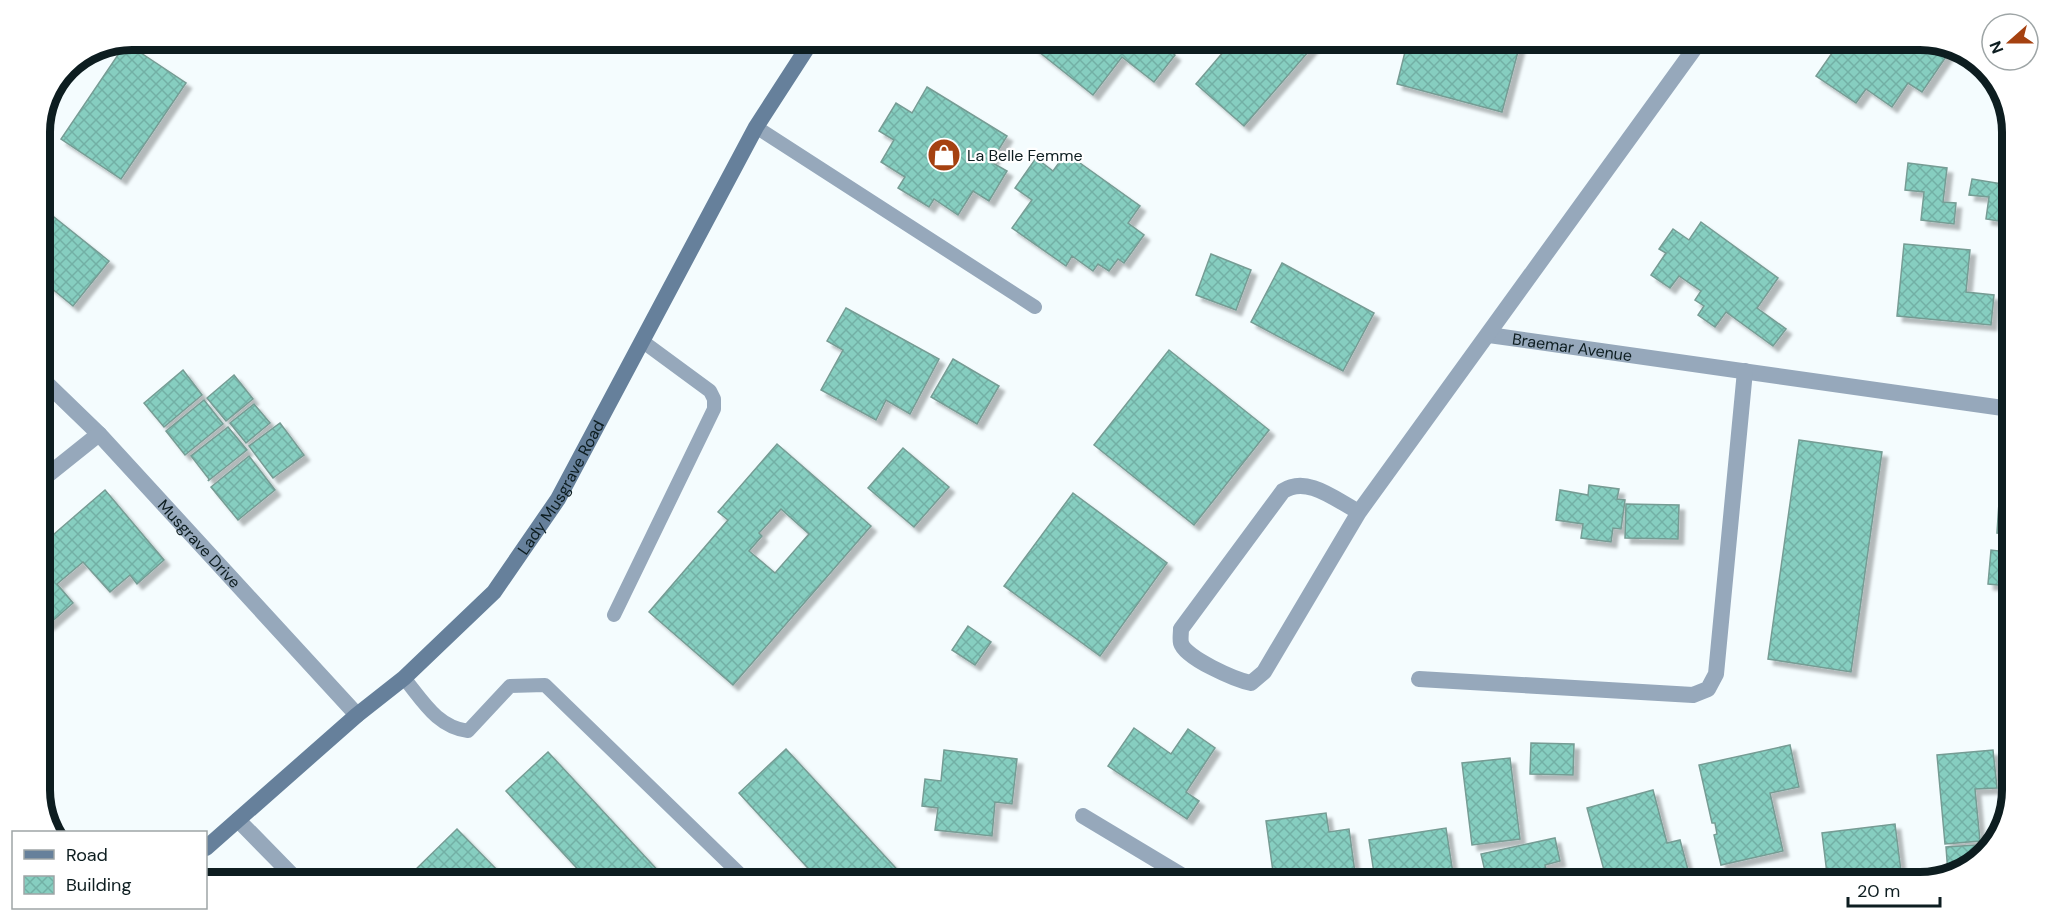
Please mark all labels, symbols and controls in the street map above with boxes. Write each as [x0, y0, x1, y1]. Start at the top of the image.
north arrow [1980, 12, 2040, 72]
text: N [1985, 38, 2008, 56]
shop icon: La Belle Femme [926, 137, 962, 173]
place label: La Belle Femme [967, 145, 1083, 166]
street label: Braemar Avenue [1511, 328, 1634, 366]
street label: Lady Musgrave Road [513, 416, 609, 558]
street label: Musgrave Drive [153, 495, 246, 592]
legend [12, 831, 207, 909]
text: Road [66, 843, 108, 867]
scale bar [1848, 870, 1940, 908]
text: Building [66, 873, 131, 897]
text: 20 m [1857, 879, 1900, 903]

